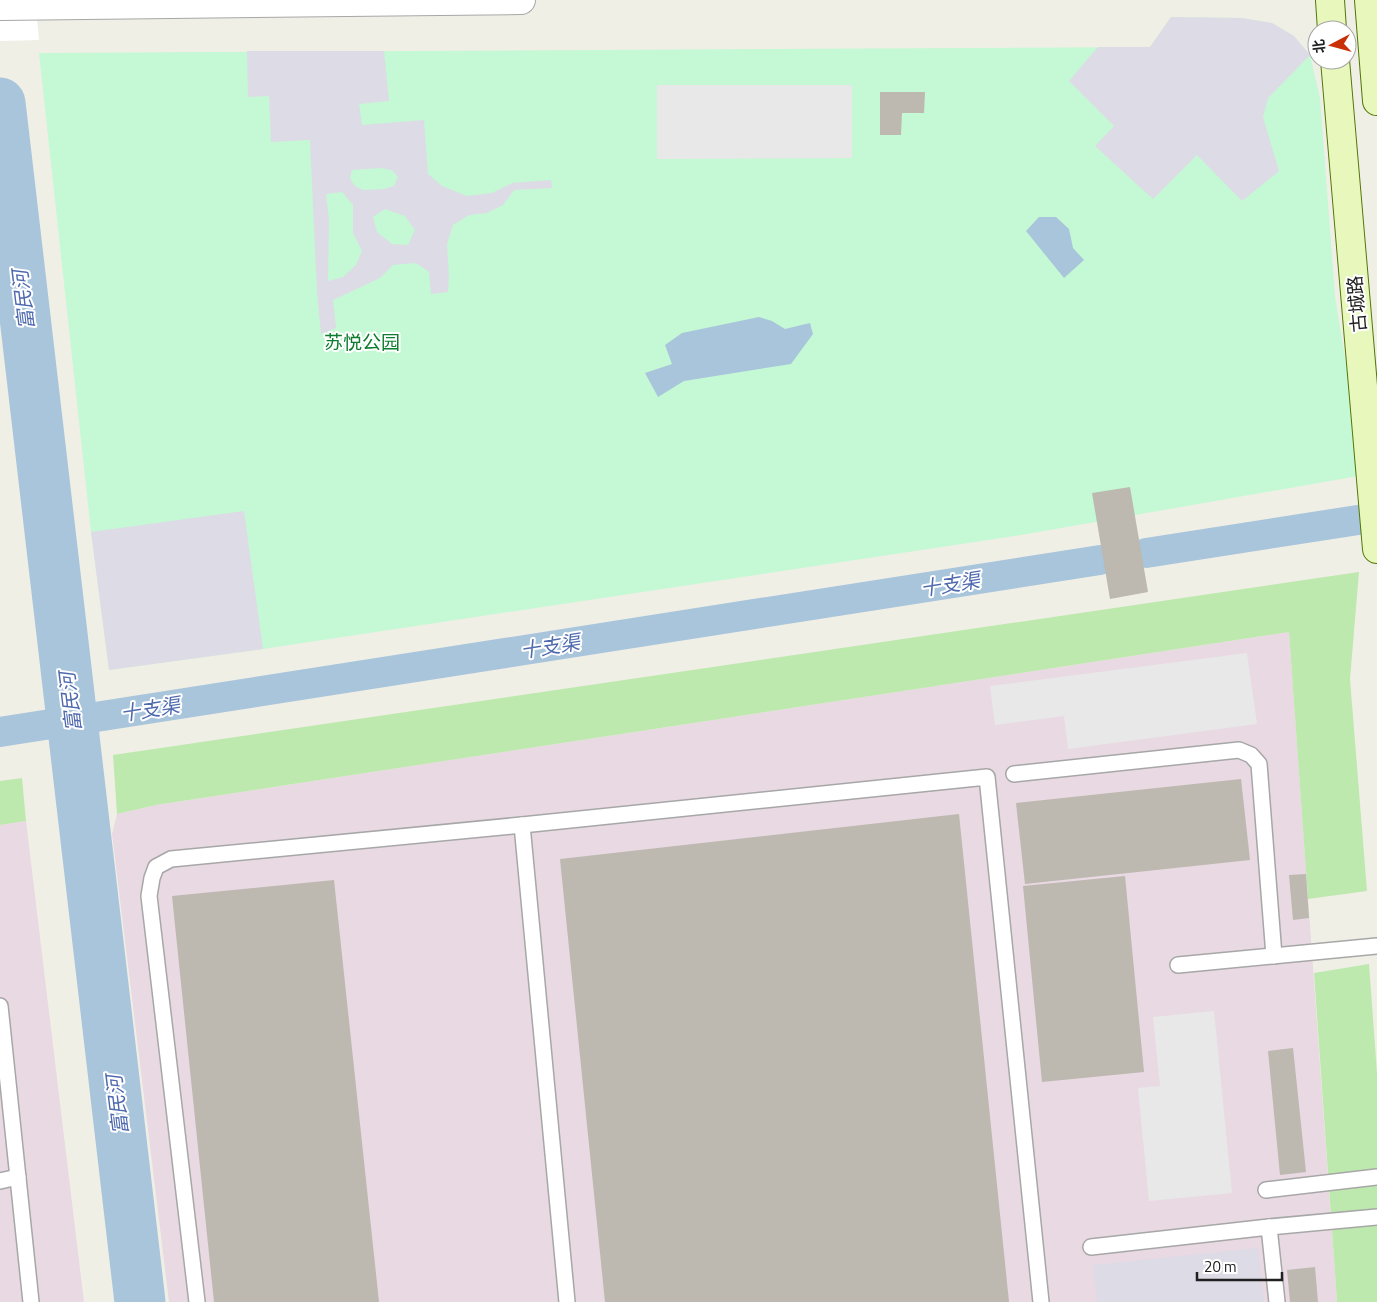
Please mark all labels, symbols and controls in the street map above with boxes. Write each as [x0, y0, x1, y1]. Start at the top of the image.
north arrow [1307, 20, 1357, 70]
text: 北 [1307, 38, 1330, 54]
water label: 富民河 [3, 264, 42, 332]
street label: 古城路 [1339, 274, 1373, 334]
park label: 苏悦公园 [324, 327, 400, 356]
water label: 十支渠 [918, 564, 985, 604]
water label: 十支渠 [518, 626, 585, 666]
water label: 富民河 [50, 666, 89, 734]
water label: 十支渠 [118, 689, 185, 729]
water label: 富民河 [97, 1069, 136, 1137]
scale bar [1197, 1250, 1282, 1282]
text: 20 m [1204, 1255, 1237, 1278]

